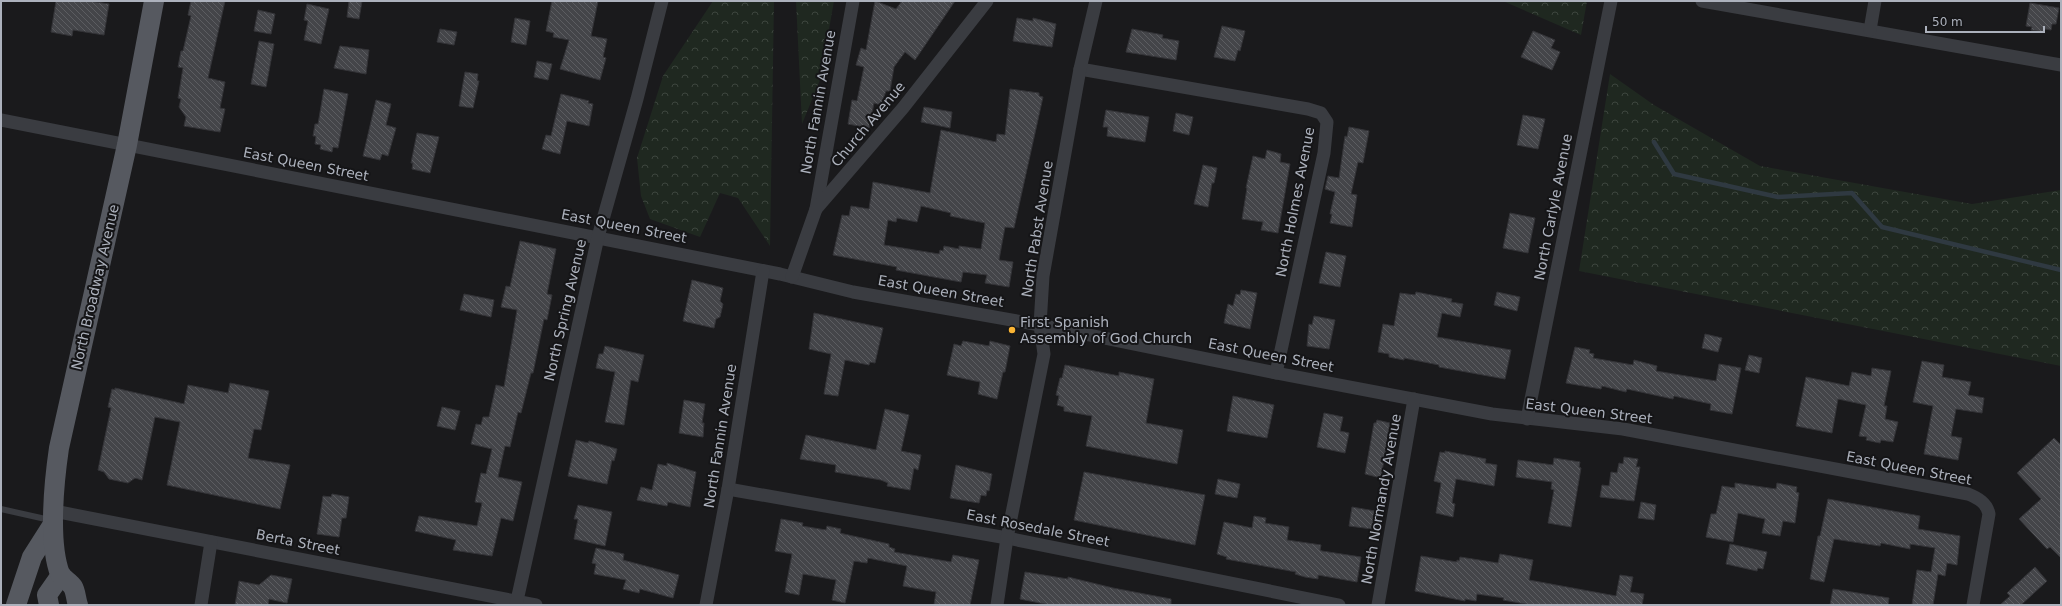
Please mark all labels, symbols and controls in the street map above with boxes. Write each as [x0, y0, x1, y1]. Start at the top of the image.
scale bar [1926, 8, 2044, 34]
text: 50 m [1932, 15, 1963, 29]
street label: North Fannin Avenue [797, 29, 839, 175]
street label: Church Avenue [828, 78, 908, 170]
street label: North Holmes Avenue [1273, 126, 1317, 278]
street label: North Carlyle Avenue [1531, 132, 1575, 282]
street label: East Queen Street [242, 144, 371, 184]
street label: North Pabst Avenue [1018, 160, 1056, 298]
street label: North Broadway Avenue [68, 203, 122, 371]
street label: East Queen Street [560, 206, 689, 246]
street label: North Spring Avenue [541, 237, 589, 383]
street label: East Queen Street [877, 272, 1006, 310]
place label: First Spanish Assembly of God Church [1020, 314, 1192, 346]
marker: First Spanish Assembly of God Church [1007, 325, 1017, 335]
street label: East Queen Street [1207, 335, 1336, 375]
street label: North Fannin Avenue [701, 363, 739, 509]
street label: East Queen Street [1525, 395, 1654, 427]
street label: North Normandy Avenue [1358, 412, 1404, 586]
street label: East Queen Street [1845, 448, 1974, 488]
street label: East Rosedale Street [965, 506, 1111, 550]
street label: Berta Street [255, 526, 342, 558]

